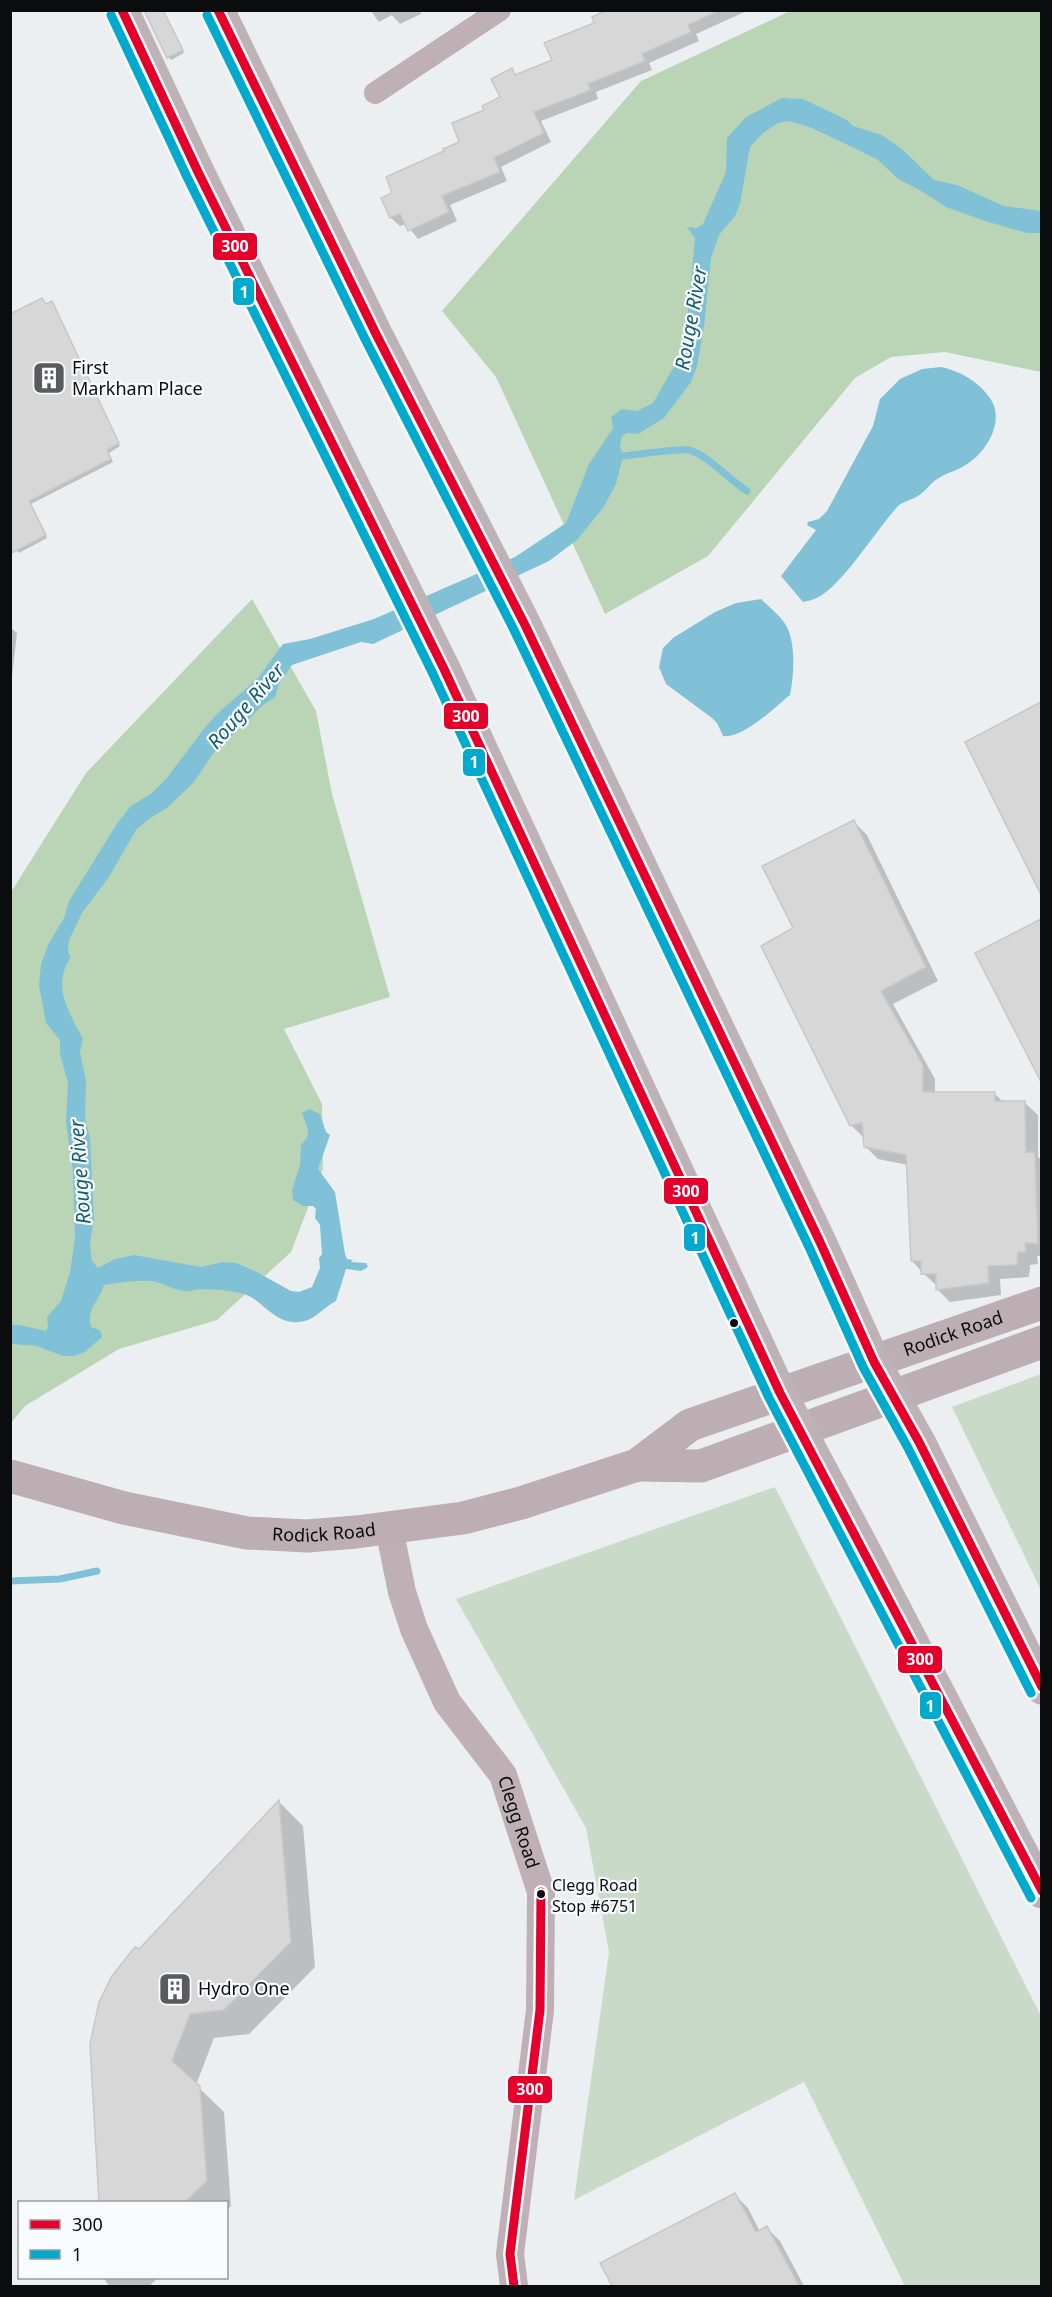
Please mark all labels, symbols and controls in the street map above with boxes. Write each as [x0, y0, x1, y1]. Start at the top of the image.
line badge: 300 [212, 232, 258, 261]
text: 300 [221, 235, 249, 257]
water label: Rouge River [668, 263, 713, 372]
line badge: 1 [232, 277, 255, 306]
text: 1 [239, 281, 249, 303]
place label: First Markham Place [72, 355, 203, 400]
building icon: First Markham Place [31, 360, 67, 396]
water label: Rouge River [201, 656, 291, 754]
line badge: 300 [443, 702, 489, 730]
text: 300 [452, 705, 480, 727]
line badge: 1 [462, 748, 486, 777]
text: 1 [469, 751, 479, 773]
water label: Rouge River [62, 1118, 97, 1225]
line badge: 300 [663, 1177, 709, 1205]
text: 300 [672, 1180, 700, 1202]
line badge: 1 [683, 1223, 706, 1252]
text: 1 [690, 1227, 700, 1249]
street label: Rodick Road [900, 1304, 1006, 1361]
unlabelled marker [728, 1317, 740, 1329]
street label: Rodick Road [271, 1517, 377, 1547]
line badge: 300 [897, 1645, 943, 1674]
text: 300 [906, 1648, 934, 1670]
line badge: 1 [919, 1691, 942, 1720]
text: 1 [925, 1695, 935, 1717]
street label: Clegg Road [493, 1772, 546, 1871]
place label: Clegg Road Stop #6751 [552, 1874, 638, 1917]
marker: Clegg Road Stop #6751 [535, 1888, 547, 1900]
building icon: Hydro One [157, 1971, 193, 2007]
place label: Hydro One [198, 1976, 290, 2000]
line badge: 300 [507, 2075, 553, 2104]
text: 300 [516, 2078, 544, 2100]
legend [18, 2201, 228, 2279]
text: 300 [72, 2212, 103, 2236]
text: 1 [72, 2242, 82, 2266]

